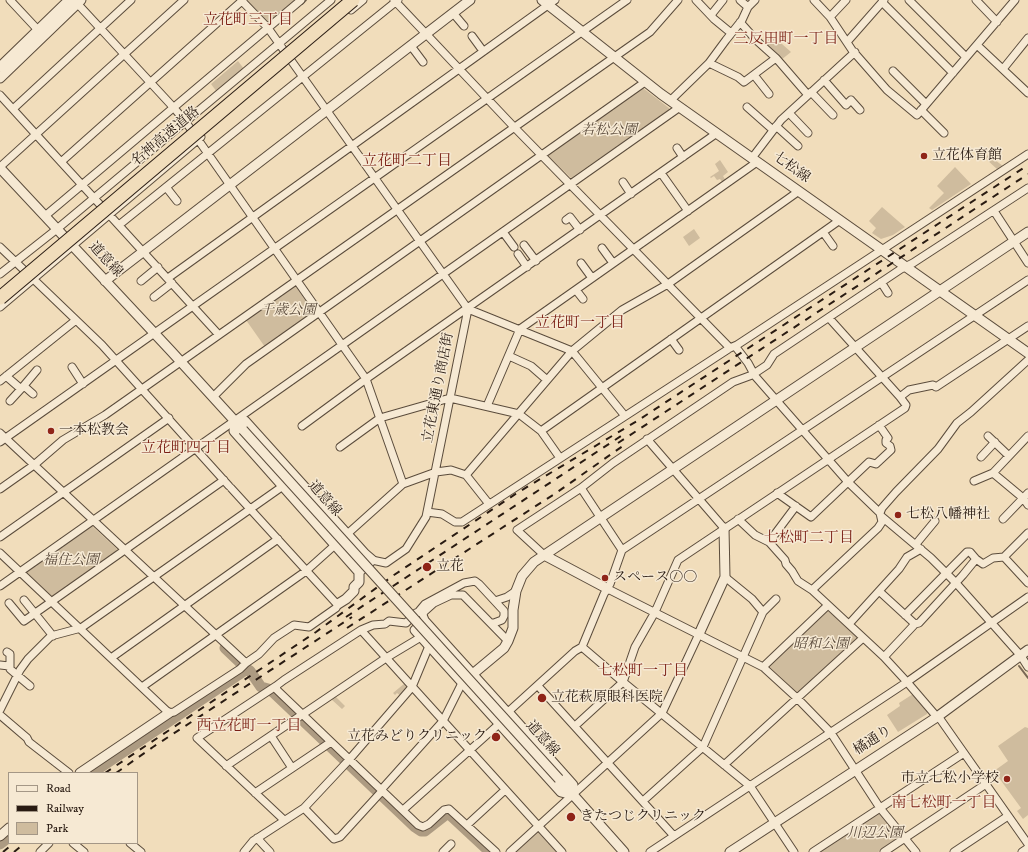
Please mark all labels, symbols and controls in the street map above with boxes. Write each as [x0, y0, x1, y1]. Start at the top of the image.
district label: 立花町三丁目 [203, 12, 293, 30]
district label: 三反田町一丁目 [734, 31, 838, 49]
street label: 名神高速道路 [128, 104, 204, 170]
park label: 若松公園 [581, 123, 637, 139]
place label: 立花体育館 [932, 148, 1002, 164]
street label: 七松線 [769, 149, 813, 187]
marker: 立花体育館 [919, 151, 929, 161]
district label: 立花町二丁目 [362, 153, 452, 171]
street label: 道意線 [85, 239, 125, 281]
park label: 千歳公園 [260, 303, 316, 319]
district label: 立花町一丁目 [535, 315, 625, 333]
street label: 立花東通り商店街 [420, 331, 458, 445]
place label: 一本松教会 [59, 423, 129, 439]
marker: 一本松教会 [46, 426, 56, 436]
district label: 立花町四丁目 [141, 440, 231, 458]
street label: 道意線 [304, 478, 344, 520]
place label: 七松八幡神社 [906, 507, 990, 523]
marker: 七松八幡神社 [893, 510, 903, 520]
district label: 七松町二丁目 [764, 530, 854, 548]
park label: 福住公園 [43, 553, 99, 569]
place label: 立花 [436, 559, 464, 575]
marker: 立花 [421, 561, 433, 573]
place label: スペース○○ [613, 570, 697, 586]
marker: スペース○○ [600, 573, 610, 583]
park label: 昭和公園 [793, 637, 849, 653]
district label: 七松町一丁目 [598, 663, 688, 681]
place label: 立花萩原眼科医院 [551, 690, 663, 706]
marker: 立花萩原眼科医院 [536, 692, 548, 704]
district label: 西立花町一丁目 [197, 718, 301, 736]
street label: 道意線 [522, 718, 562, 760]
street label: 橘通り [851, 723, 895, 759]
place label: 立花みどりクリニック [347, 729, 487, 745]
marker: 立花みどりクリニック [490, 731, 502, 743]
place label: 市立七松小学校 [901, 771, 999, 787]
legend [8, 772, 138, 844]
marker: 市立七松小学校 [1002, 774, 1012, 784]
text: Road [46, 781, 71, 796]
district label: 南七松町一丁目 [892, 795, 996, 813]
text: Railway [46, 801, 84, 816]
place label: きたつじクリニック [580, 809, 706, 825]
marker: きたつじクリニック [565, 811, 577, 823]
text: Park [46, 821, 68, 836]
park label: 川辺公園 [847, 826, 903, 842]

